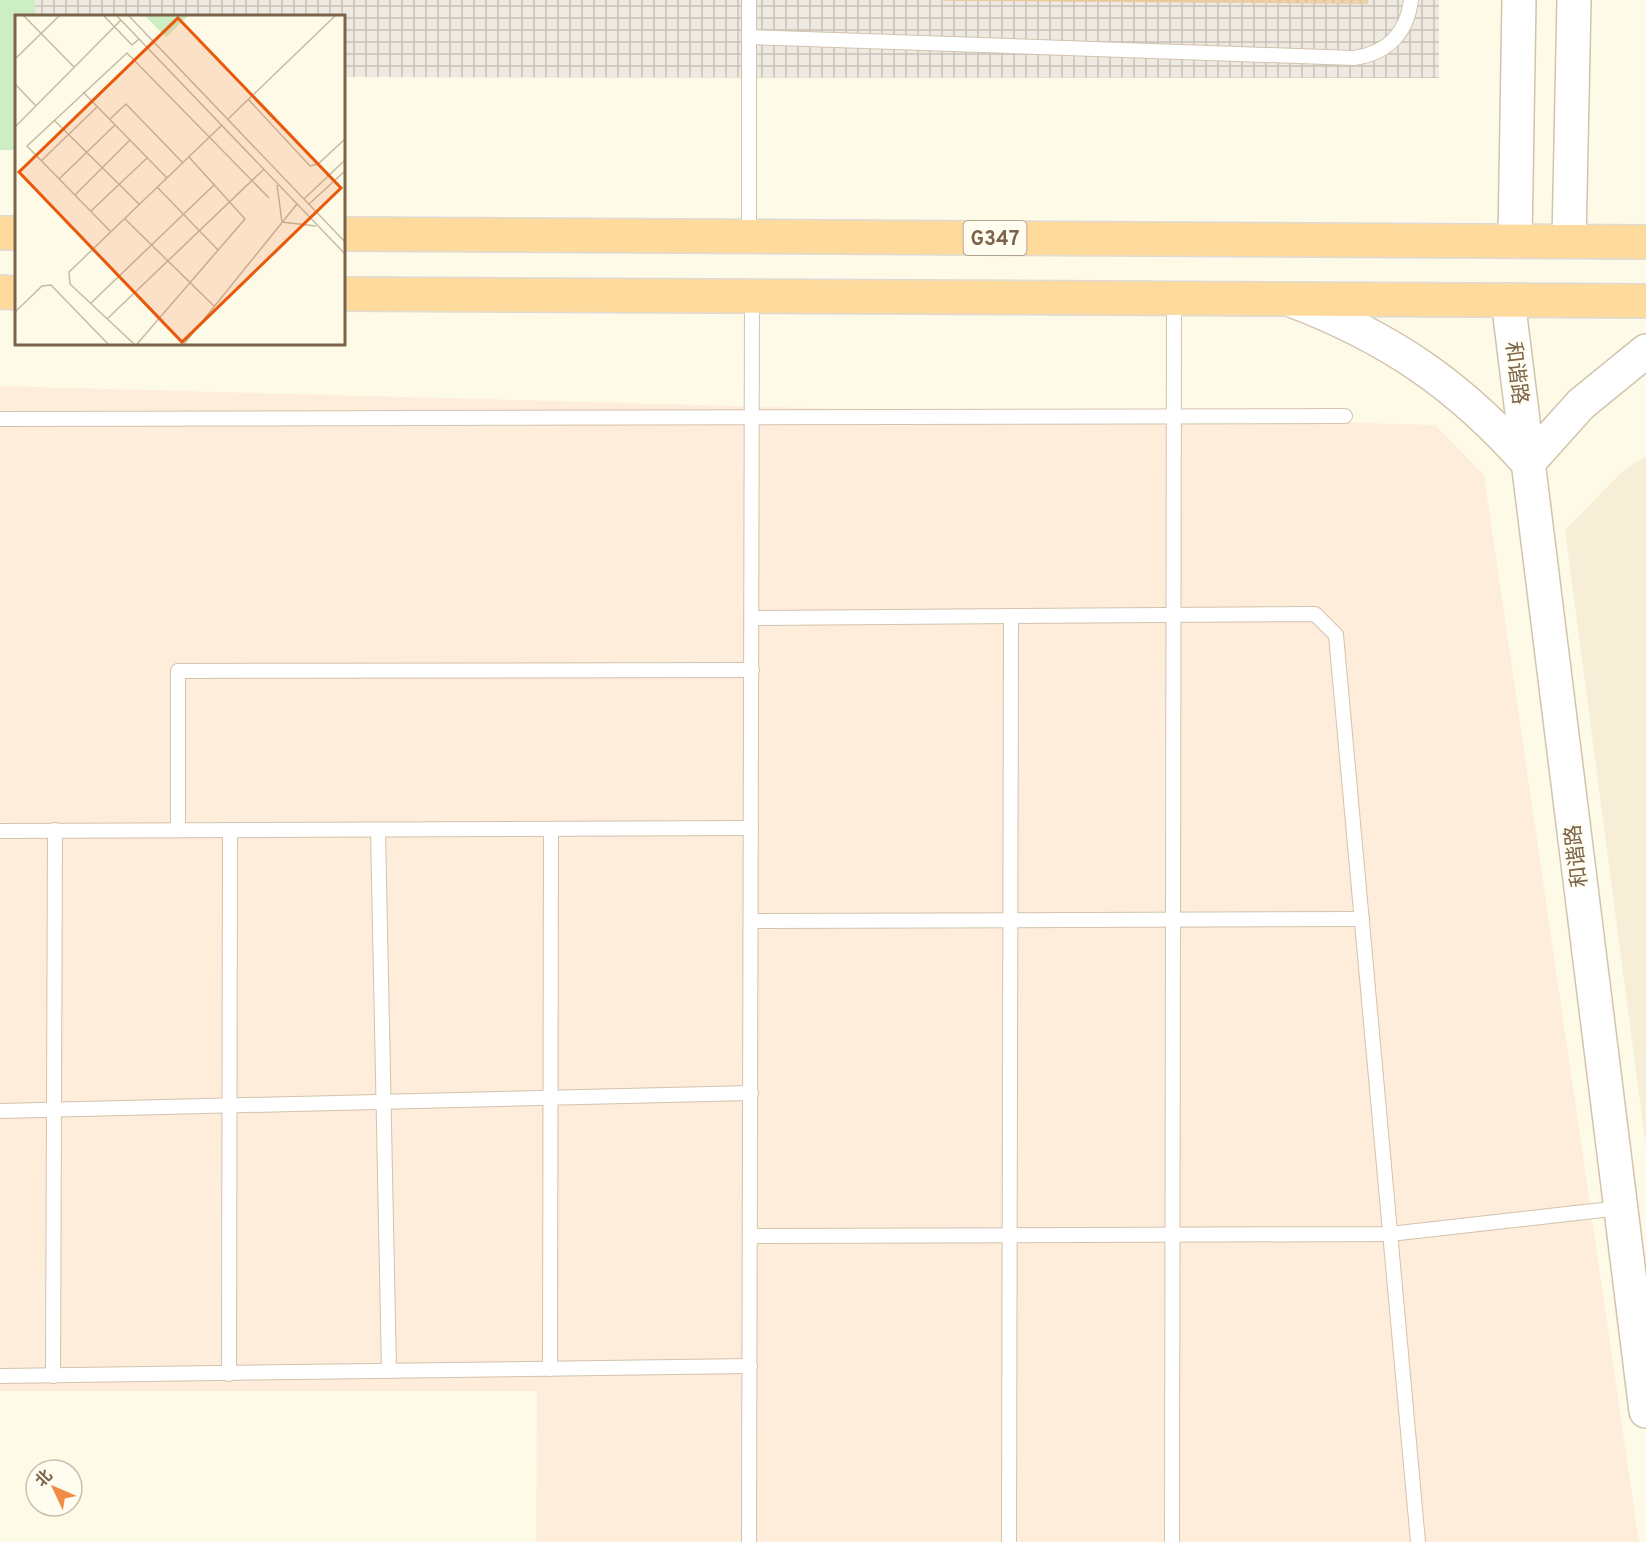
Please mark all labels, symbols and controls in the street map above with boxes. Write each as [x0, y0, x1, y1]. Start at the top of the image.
inset map [15, 15, 345, 345]
road number: G347 [964, 221, 1026, 255]
street label: 和谐路 [1498, 340, 1533, 406]
street label: 和谐路 [1560, 823, 1595, 889]
north arrow [24, 1458, 84, 1518]
text: 北 [32, 1466, 57, 1492]

